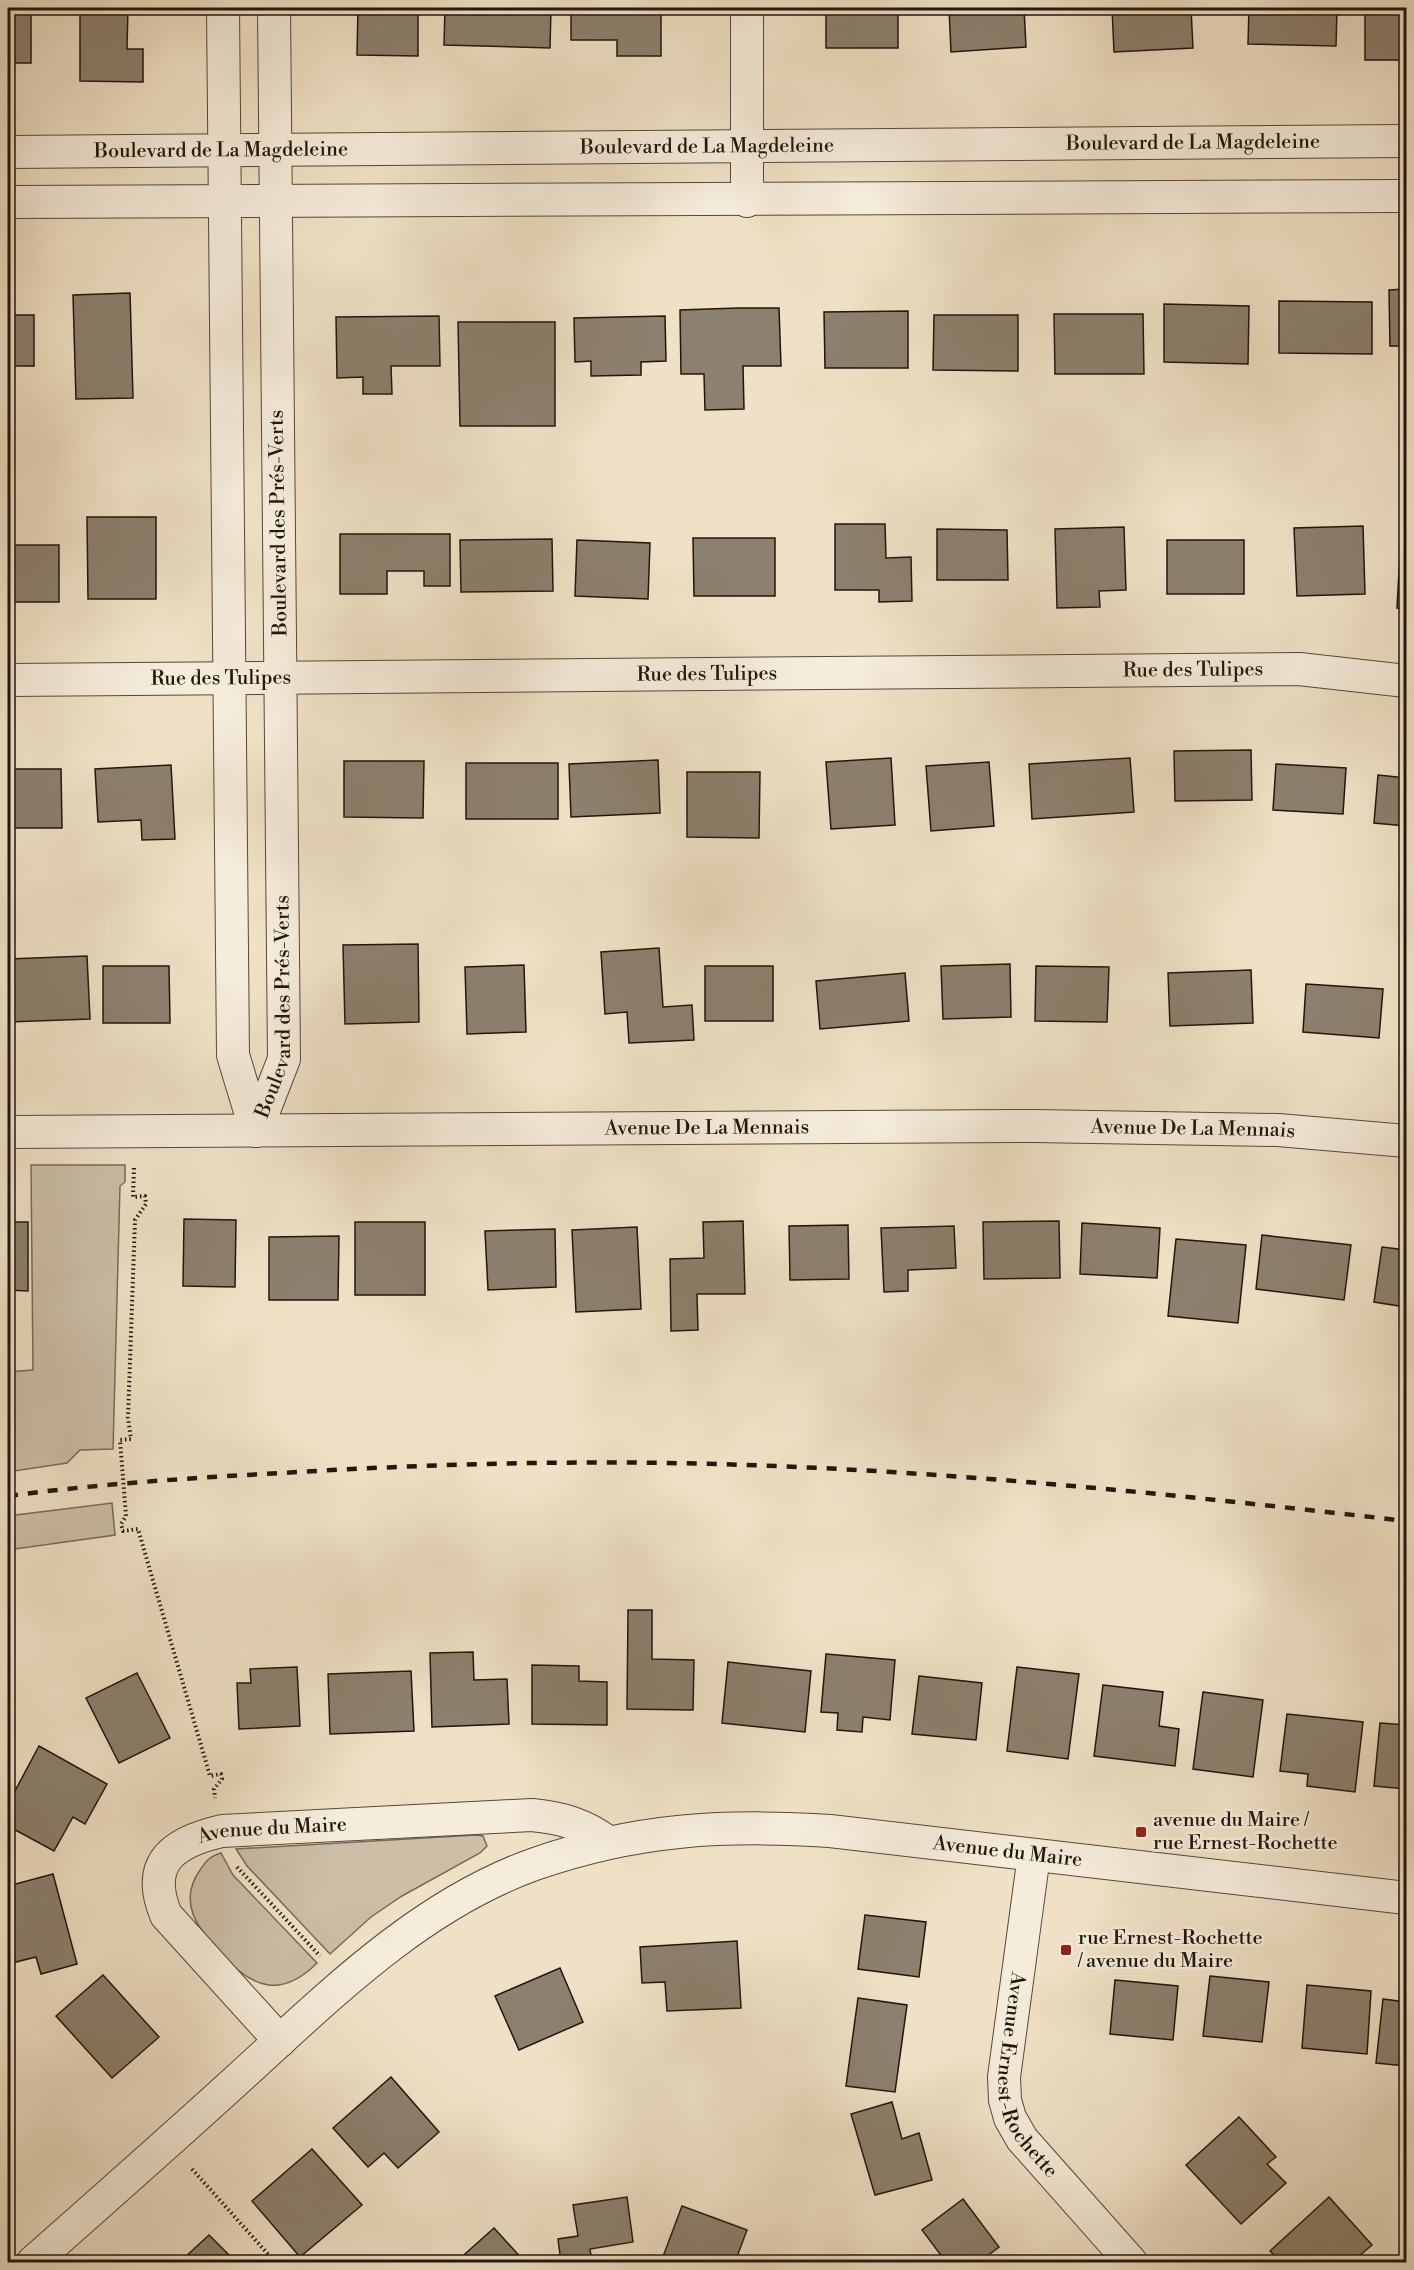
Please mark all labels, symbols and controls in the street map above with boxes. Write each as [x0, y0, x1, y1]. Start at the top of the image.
street label: Boulevard de La Magdeleine [1065, 129, 1320, 156]
street label: Boulevard de La Magdeleine [579, 133, 834, 160]
street label: Boulevard de La Magdeleine [93, 137, 348, 164]
street label: Boulevard des Prés-Verts [265, 410, 293, 637]
street label: Rue des Tulipes [1123, 657, 1263, 683]
street label: Rue des Tulipes [637, 661, 777, 687]
street label: Rue des Tulipes [151, 665, 291, 691]
street label: Boulevard des Prés-Verts [249, 895, 296, 1123]
street label: Avenue De La Mennais [1090, 1114, 1296, 1144]
street label: Avenue De La Mennais [604, 1115, 809, 1141]
place label: avenue du Maire / rue Ernest-Rochette [1153, 1808, 1337, 1856]
street label: Avenue du Maire [193, 1812, 347, 1850]
marker: avenue du Maire / rue Ernest-Rochette [1134, 1825, 1148, 1839]
street label: Avenue du Maire [931, 1830, 1084, 1873]
place label: rue Ernest-Rochette / avenue du Maire [1077, 1926, 1262, 1974]
marker: rue Ernest-Rochette / avenue du Maire [1059, 1943, 1073, 1957]
street label: Avenue Ernest-Rochette [991, 1969, 1063, 2183]

